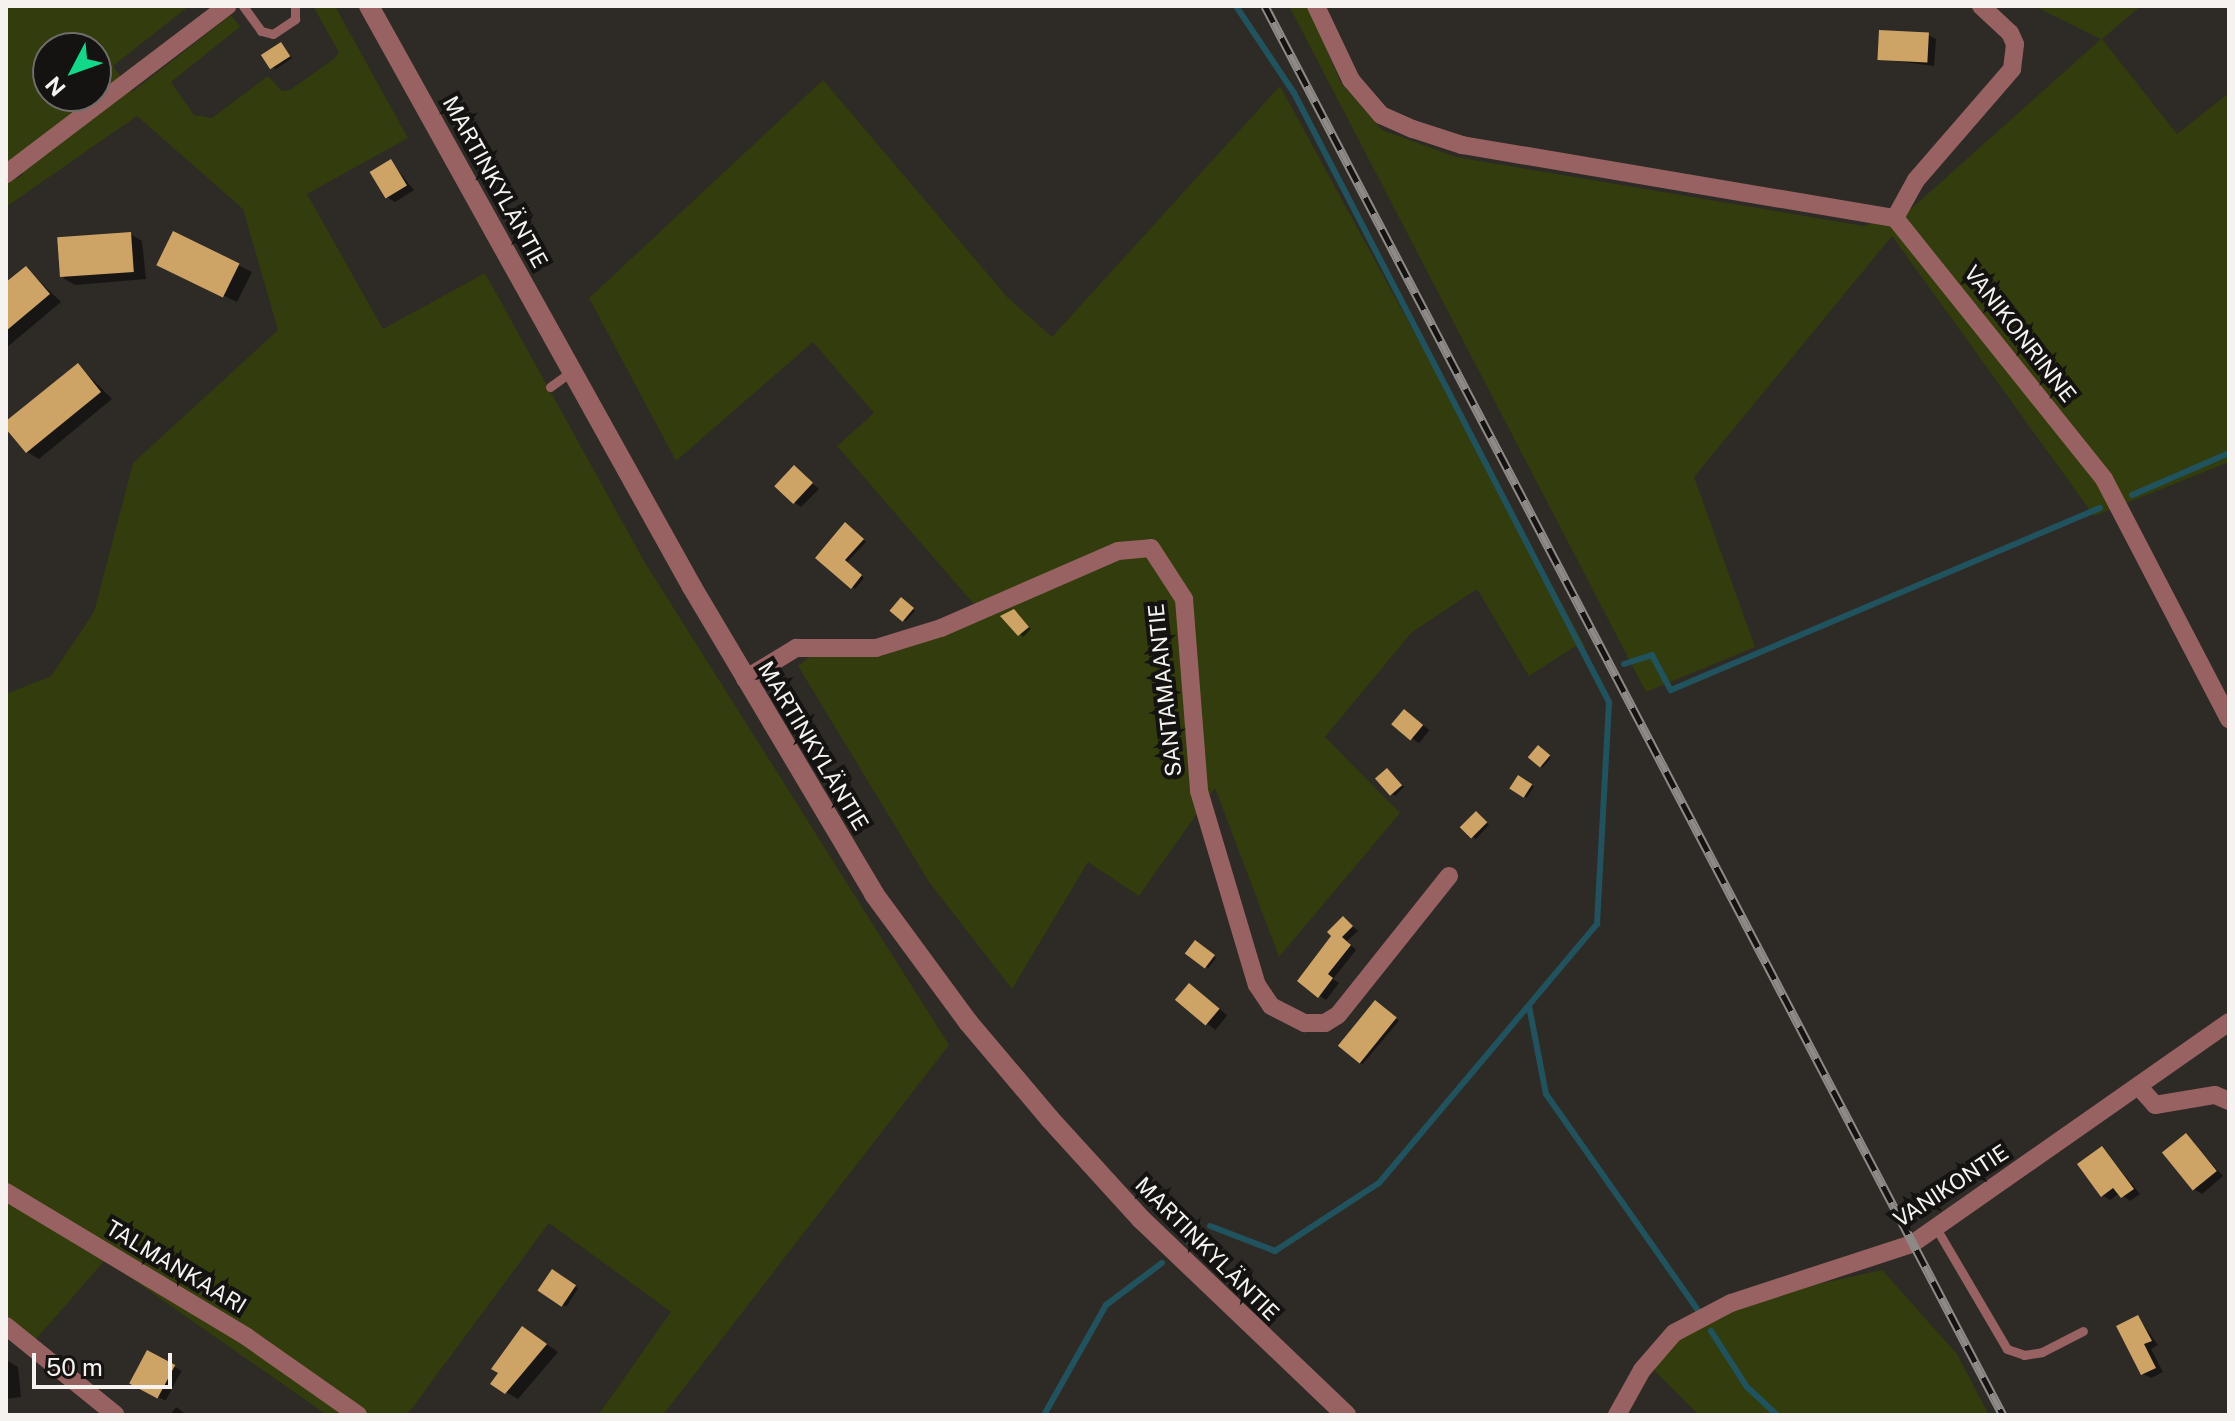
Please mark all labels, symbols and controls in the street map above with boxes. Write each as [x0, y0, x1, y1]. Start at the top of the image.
north arrow [32, 32, 112, 112]
text: N [40, 71, 71, 101]
street label: MARTINKYLÄNTIE [437, 91, 553, 273]
street label: VANIKONRINNE [1958, 260, 2082, 408]
street label: SANTAMAANTIE [1143, 602, 1187, 778]
street label: MARTINKYLÄNTIE [752, 657, 874, 835]
street label: VANIKONTIE [1889, 1139, 2013, 1233]
street label: MARTINKYLÄNTIE [1130, 1172, 1284, 1326]
street label: TALMANKAARI [101, 1215, 251, 1319]
scale bar [36, 1337, 176, 1387]
text: 50 m [46, 1353, 103, 1381]

